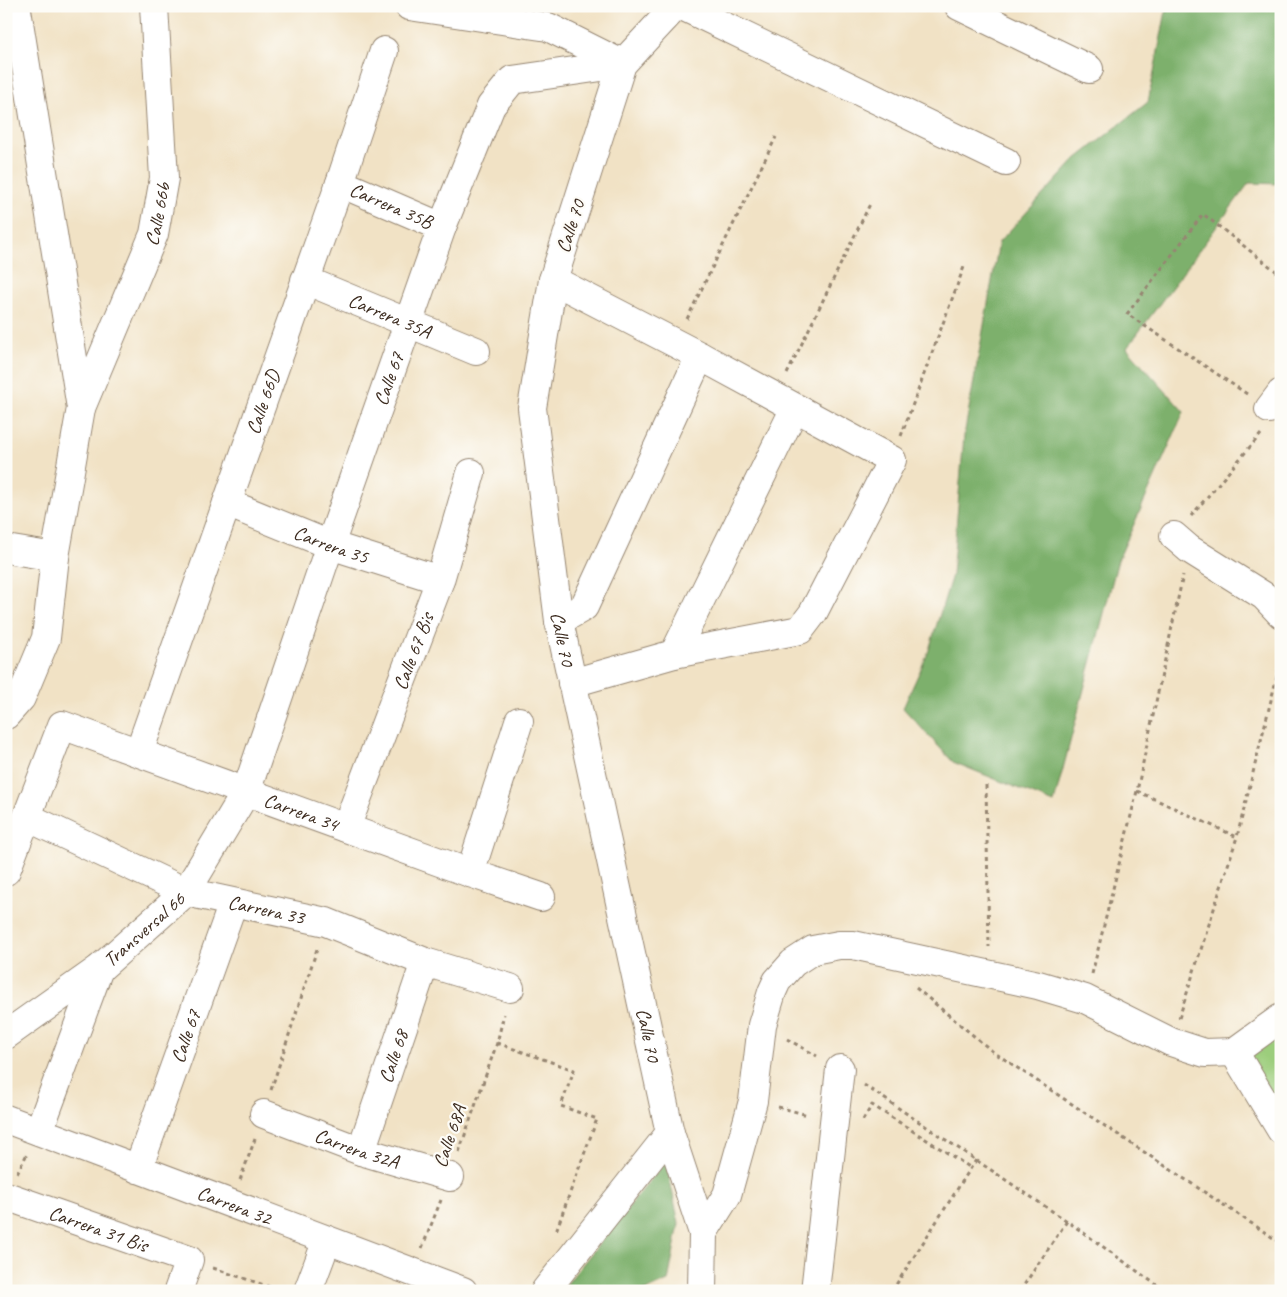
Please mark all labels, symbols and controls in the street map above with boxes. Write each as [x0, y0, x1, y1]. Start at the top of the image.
street label: Carrera 35B [346, 177, 438, 235]
street label: Calle 66b [139, 180, 176, 249]
street label: Calle 70 [550, 195, 591, 256]
street label: Carrera 35A [345, 287, 436, 344]
street label: Calle 67 [368, 348, 410, 409]
street label: Calle 66D [240, 366, 286, 438]
street label: Carrera 35 [290, 520, 372, 570]
street label: Calle 67 Bis [388, 607, 440, 693]
street label: Calle 70 [545, 611, 581, 670]
street label: Carrera 34 [261, 787, 344, 838]
street label: Transversal 66 [98, 886, 191, 972]
street label: Carrera 33 [226, 889, 309, 930]
street label: Calle 67 [165, 1006, 207, 1066]
street label: Calle 70 [630, 1006, 667, 1066]
street label: Calle 68 [373, 1025, 415, 1086]
street label: Calle 68A [427, 1101, 472, 1171]
street label: Carrera 32A [311, 1122, 403, 1175]
street label: Carrera 32 [194, 1180, 277, 1231]
street label: Carrera 31 Bis [45, 1200, 153, 1258]

